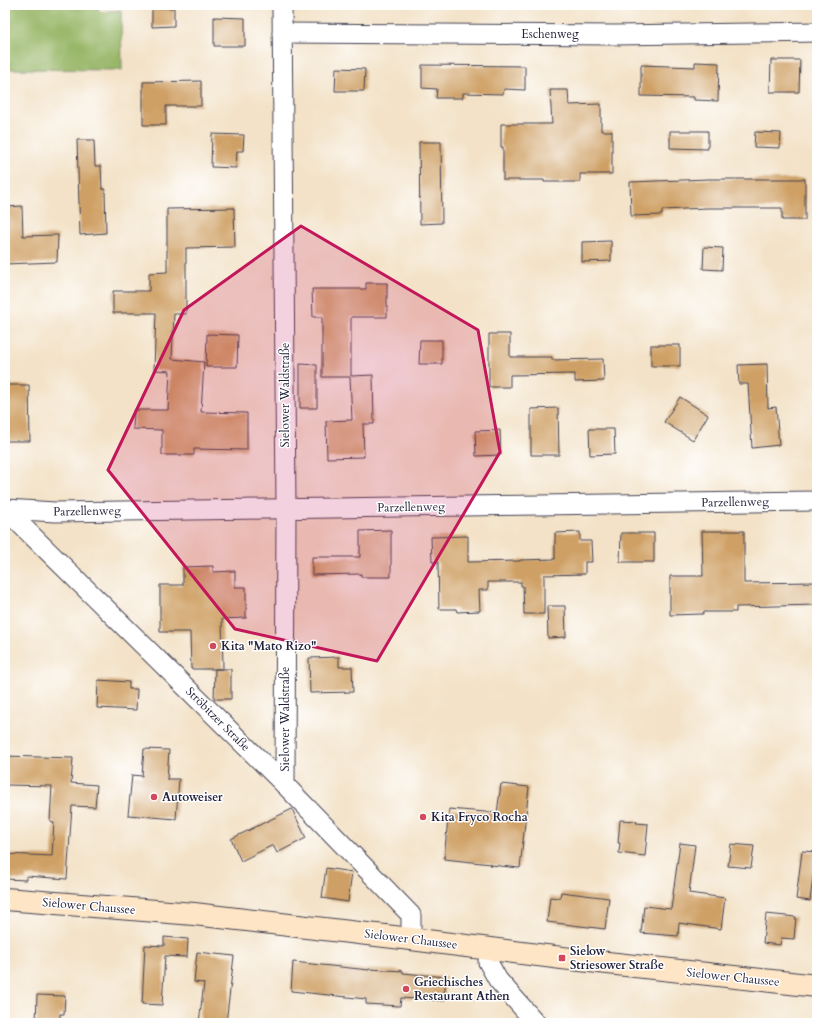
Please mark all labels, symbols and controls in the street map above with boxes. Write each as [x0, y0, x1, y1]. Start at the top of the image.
street label: Eschenweg [521, 26, 579, 42]
street label: Sielower Waldstraße [277, 343, 293, 447]
street label: Parzellenweg [701, 493, 769, 511]
street label: Parzellenweg [377, 498, 445, 516]
street label: Parzellenweg [53, 502, 121, 520]
place label: Kita "Mato Rizo" [221, 638, 316, 654]
marker: Kita "Mato Rizo" [208, 641, 218, 651]
street label: Sielower Waldstraße [277, 667, 293, 771]
street label: Ströbitzer Straße [182, 683, 254, 755]
place label: Autoweiser [162, 789, 223, 805]
marker: Autoweiser [149, 792, 159, 802]
place label: Kita Fryco Rocha [431, 809, 528, 825]
marker: Kita Fryco Rocha [418, 812, 428, 822]
street label: Sielower Chaussee [42, 894, 136, 918]
street label: Sielower Chaussee [364, 925, 458, 953]
place label: Sielow Striesower Straße [570, 943, 664, 973]
marker: Sielow Striesower Straße [557, 953, 567, 963]
street label: Sielower Chaussee [686, 964, 780, 990]
place label: Griechisches Restaurant Athen [414, 974, 510, 1004]
marker: Griechisches Restaurant Athen [401, 984, 411, 994]

